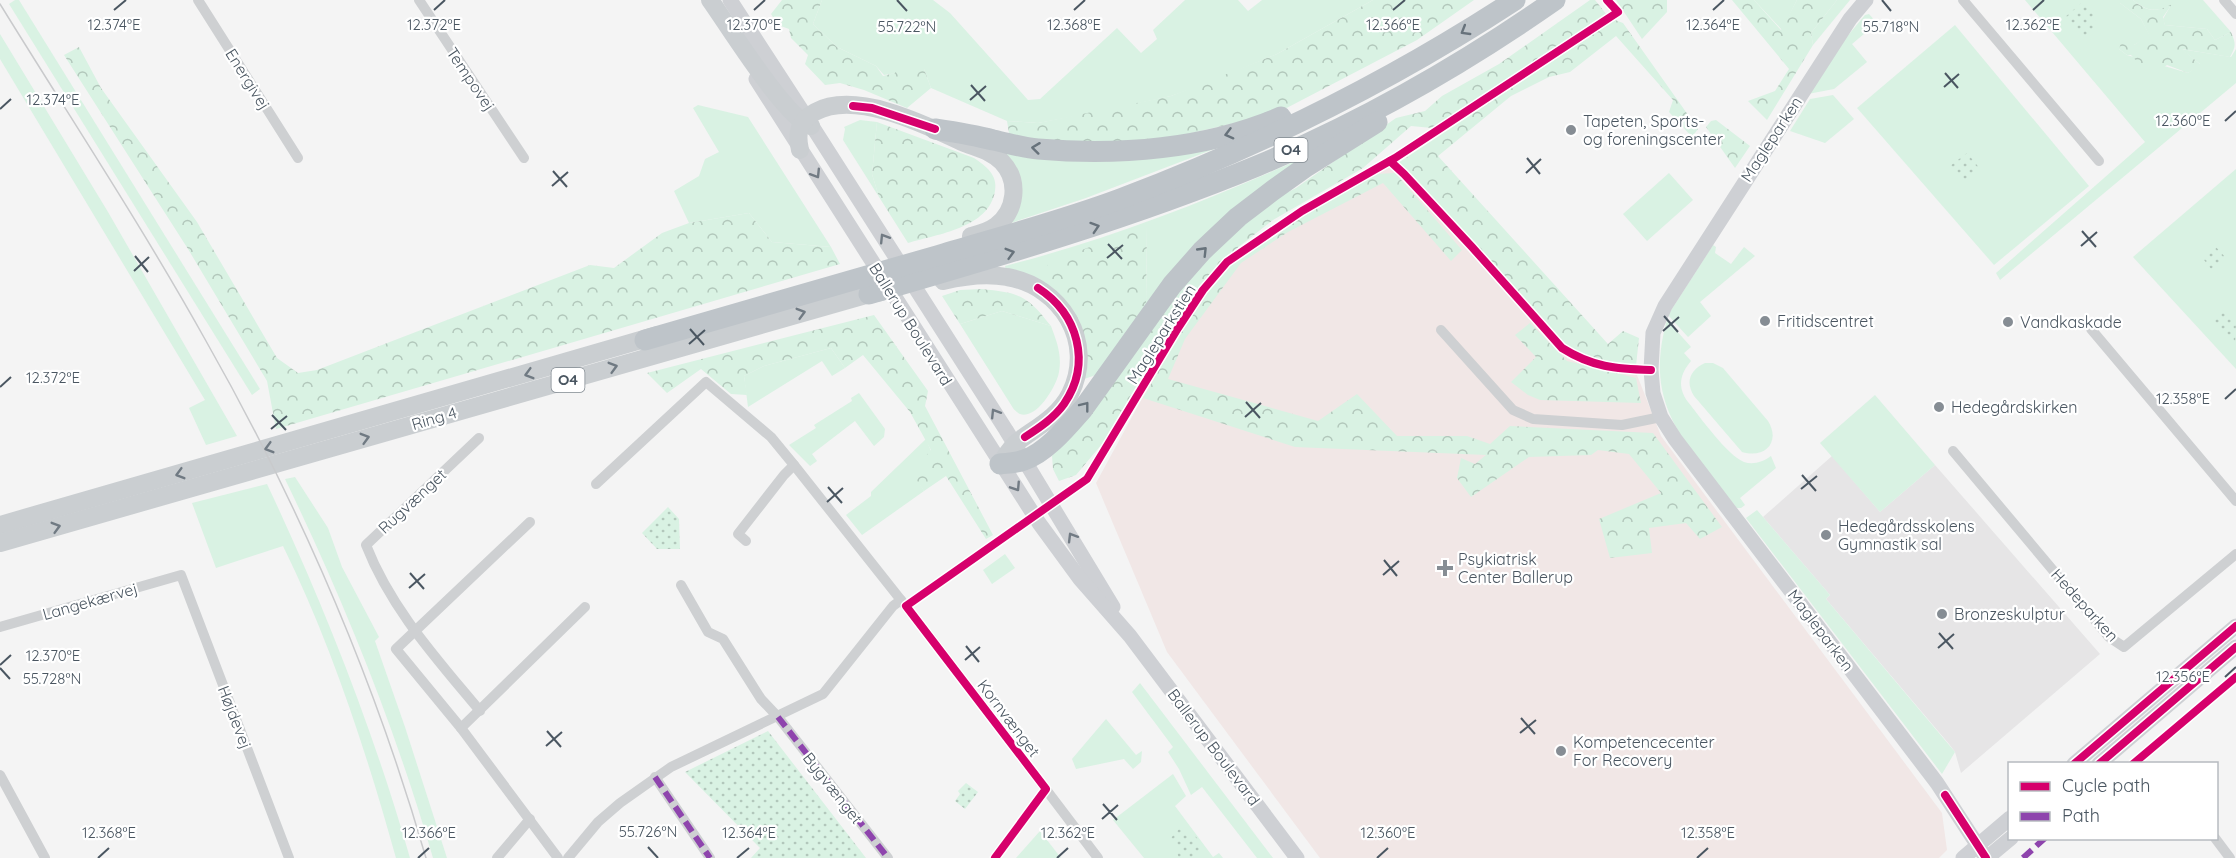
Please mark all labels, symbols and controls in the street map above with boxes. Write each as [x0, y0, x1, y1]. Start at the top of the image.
text: 12.374°E [88, 15, 140, 34]
text: 12.372°E [407, 15, 461, 34]
text: 12.370°E [727, 15, 781, 34]
text: 12.368°E [1047, 15, 1101, 34]
text: 12.366°E [1366, 15, 1420, 34]
text: 12.364°E [1686, 15, 1740, 34]
text: 12.362°E [2006, 15, 2060, 34]
text: 55.722°N [878, 17, 936, 36]
text: 55.718°N [1863, 17, 1919, 36]
one-way arrow [1461, 24, 1471, 36]
street label: Tempovej [442, 43, 500, 115]
street label: Energivej [221, 45, 275, 113]
text: 12.374°E [27, 90, 79, 109]
street label: Magleparken [1736, 93, 1806, 185]
place label: Tapeten, Sports- og foreningscenter [1583, 111, 1723, 149]
text: 12.360°E [2156, 111, 2210, 130]
marker: Tapeten, Sports- og foreningscenter [1564, 123, 1578, 137]
one-way arrow [1224, 126, 1234, 139]
road number: O4 [1274, 138, 1308, 162]
one-way arrow [1032, 143, 1041, 155]
one-way arrow [808, 168, 819, 179]
one-way arrow [1089, 221, 1100, 234]
one-way arrow [879, 234, 891, 244]
one-way arrow [1195, 247, 1206, 258]
one-way arrow [1004, 248, 1014, 260]
street label: Ballerup Boulevard [865, 259, 957, 389]
street label: Magleparkstien [1122, 280, 1200, 388]
one-way arrow [795, 308, 805, 320]
place label: Fritidscentret [1777, 311, 1874, 331]
place label: Vandkaskade [2020, 312, 2122, 332]
marker: Fritidscentret [1758, 314, 1772, 328]
marker: Vandkaskade [2001, 315, 2015, 329]
one-way arrow [607, 362, 618, 374]
one-way arrow [524, 366, 534, 379]
text: 12.372°E [26, 368, 80, 387]
road number: O4 [552, 368, 584, 392]
text: 12.358°E [2156, 389, 2210, 408]
place label: Hedegårdskirken [1951, 397, 2077, 417]
marker: Hedegårdskirken [1932, 400, 1946, 414]
street label: Ring 4 [409, 402, 459, 434]
one-way arrow [1077, 402, 1088, 413]
one-way arrow [991, 409, 1003, 419]
one-way arrow [359, 433, 370, 445]
one-way arrow [264, 441, 275, 453]
street label: Rugvænget [374, 464, 450, 538]
one-way arrow [175, 467, 185, 479]
one-way arrow [1008, 481, 1019, 492]
place label: Hedegårdsskolens Gymnastik sal [1838, 516, 1975, 554]
one-way arrow [50, 522, 61, 534]
marker: Hedegårdsskolens Gymnastik sal [1819, 528, 1833, 542]
one-way arrow [1068, 533, 1080, 543]
place label: Psykiatrisk Center Ballerup [1458, 549, 1573, 587]
marker: Psykiatrisk Center Ballerup [1436, 559, 1454, 577]
street label: Hedeparken [2047, 564, 2123, 646]
street label: Langekærvej [40, 578, 140, 624]
street label: Magleparken [1784, 585, 1858, 675]
place label: Bronzeskulptur [1954, 604, 2065, 624]
marker: Bronzeskulptur [1935, 607, 1949, 621]
text: 12.370°E [26, 646, 80, 665]
text: 12.356°E [2156, 667, 2210, 686]
text: 55.728°N [23, 669, 81, 688]
street label: Kornvænget [973, 675, 1045, 761]
street label: Højdevej [214, 683, 256, 751]
street label: Ballerup Boulevard [1164, 685, 1264, 809]
place label: Kompetencecenter For Recovery [1573, 732, 1715, 770]
marker: Kompetencecenter For Recovery [1554, 744, 1568, 758]
street label: Bygvænget [799, 748, 867, 828]
legend [2008, 762, 2218, 840]
text: Cycle path [2062, 774, 2150, 797]
text: Path [2062, 804, 2100, 827]
text: 55.726°N [619, 822, 677, 841]
text: 12.368°E [82, 823, 136, 842]
text: 12.366°E [402, 823, 456, 842]
text: 12.364°E [722, 823, 776, 842]
text: 12.362°E [1041, 823, 1095, 842]
text: 12.360°E [1361, 823, 1415, 842]
text: 12.358°E [1681, 823, 1735, 842]

